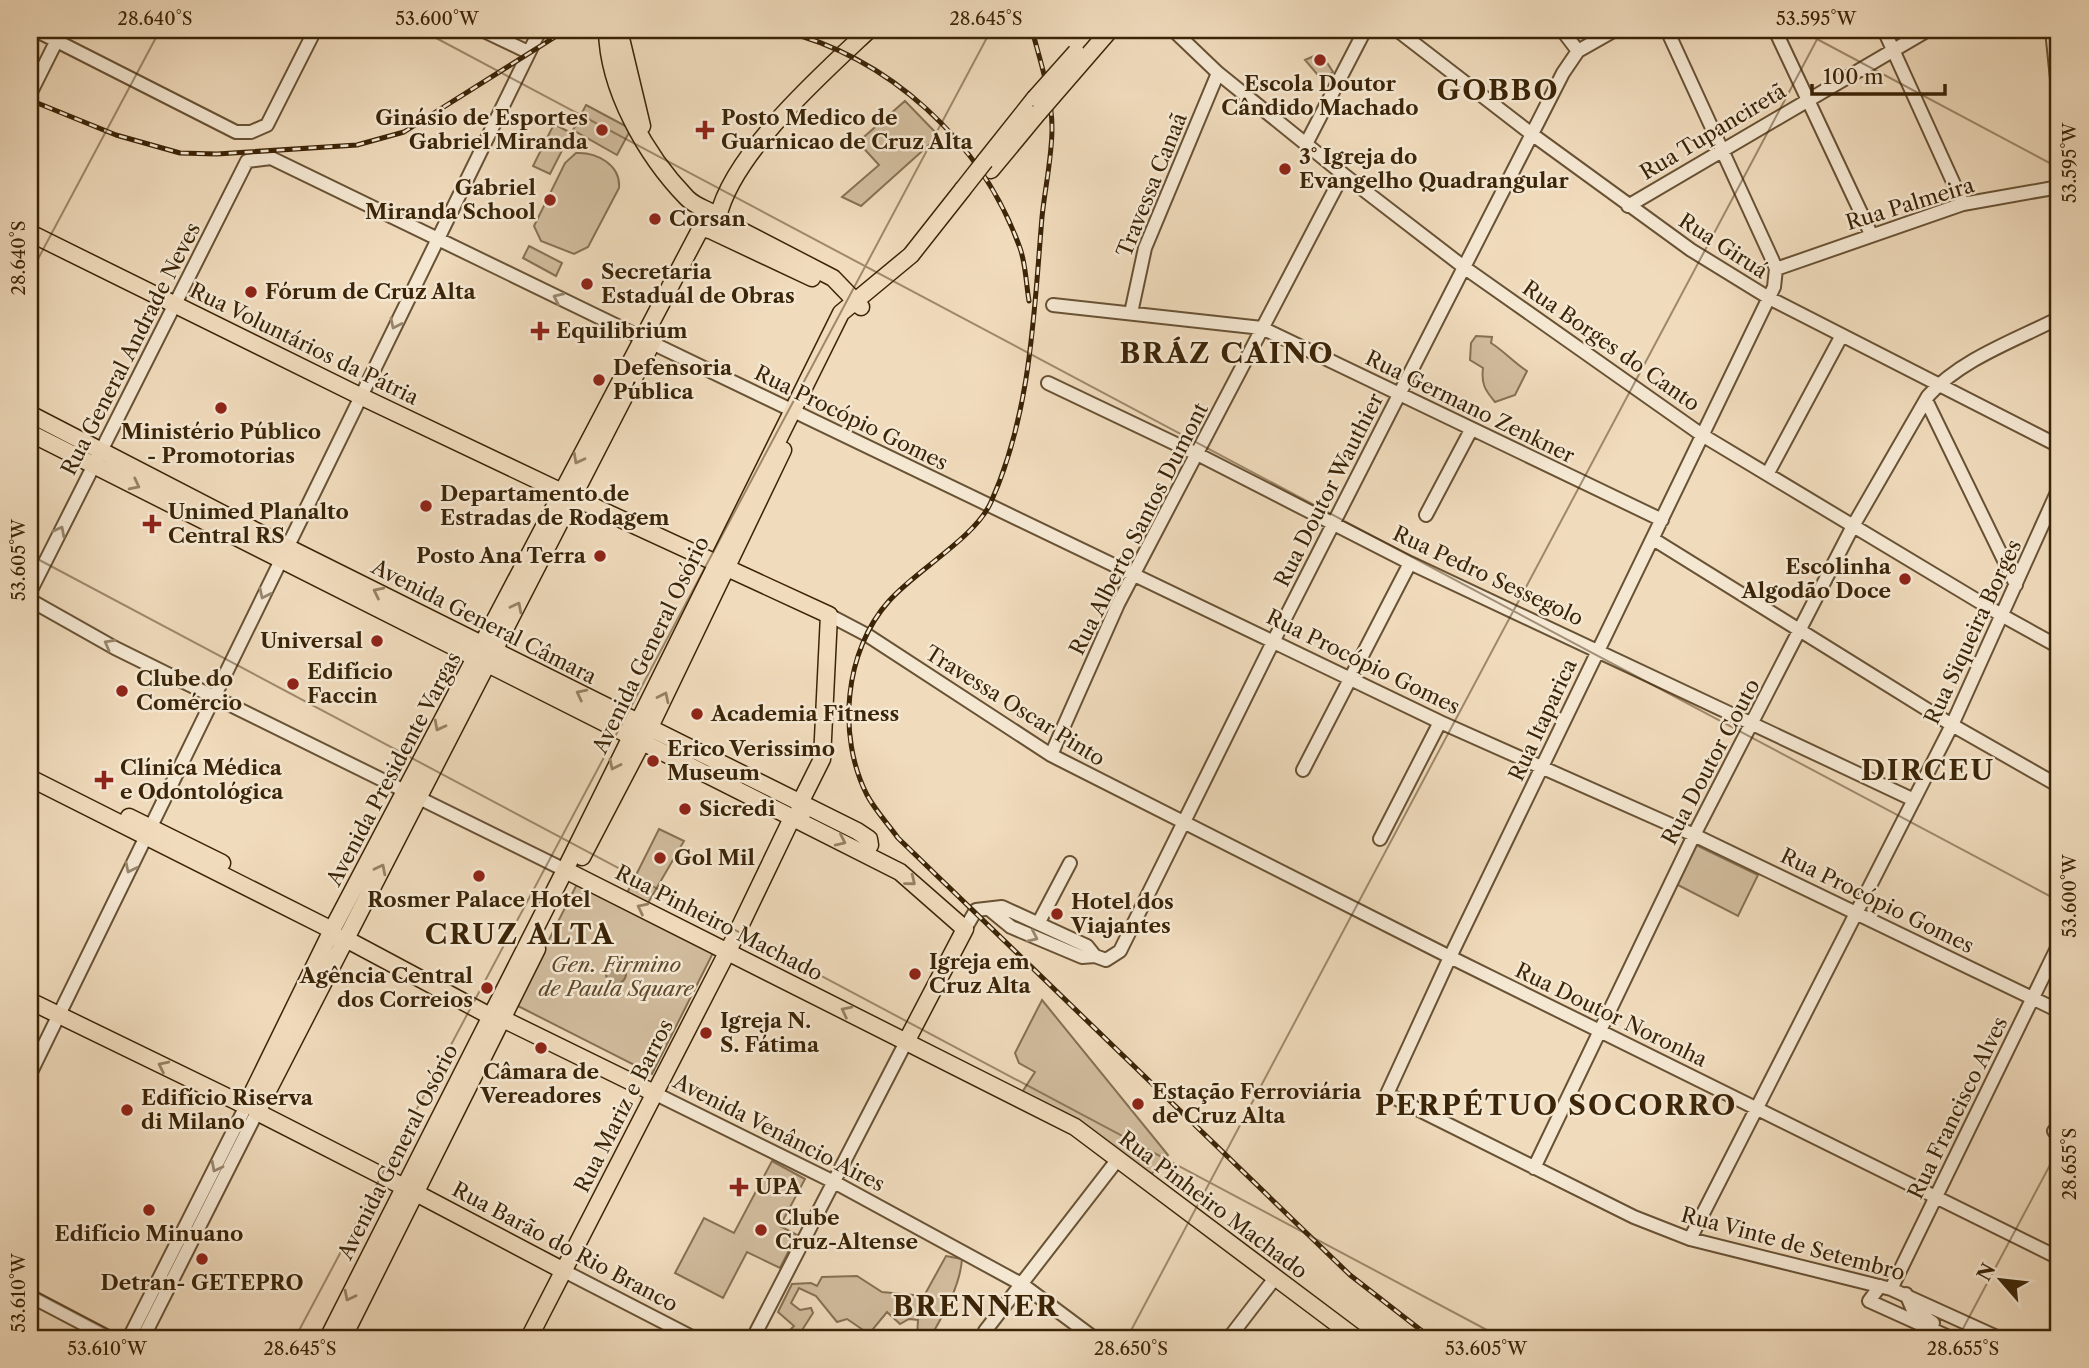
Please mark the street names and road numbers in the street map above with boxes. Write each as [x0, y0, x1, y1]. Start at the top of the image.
street label: Rua Tupanciretã [1635, 78, 1791, 185]
street label: Travessa Canaã [1111, 108, 1192, 261]
street label: Rua Palmeira [1843, 172, 1978, 235]
street label: Rua Giruá [1674, 208, 1773, 284]
street label: Rua General Andrade Neves [56, 218, 205, 479]
street label: Rua Borges do Canto [1518, 275, 1705, 416]
street label: Rua Voluntários da Pátria [186, 277, 423, 410]
street label: Rua Germano Zenkner [1362, 345, 1579, 468]
street label: Rua Procópio Gomes [750, 360, 952, 475]
street label: Rua Doutor Wauthier [1269, 389, 1388, 591]
street label: Rua Alberto Santos Dumont [1064, 398, 1213, 659]
street label: Rua Pedro Sessegolo [1389, 520, 1587, 631]
street label: Avenida General Osório [587, 532, 714, 758]
street label: Rua Siqueira Borges [1919, 536, 2026, 728]
street label: Avenida General Câmara [367, 554, 601, 690]
street label: Rua Procópio Gomes [1262, 604, 1464, 719]
street label: Travessa Oscar Pinto [921, 640, 1110, 771]
street label: Avenida Presidente Vargas [321, 648, 466, 891]
street label: Rua Itaparica [1503, 654, 1582, 785]
street label: Rua Doutor Couto [1656, 675, 1765, 849]
street label: Rua Procópio Gomes [1776, 843, 1978, 958]
street label: Rua Pinheiro Machado [611, 859, 827, 986]
street label: Rua Doutor Noronha [1511, 957, 1712, 1072]
street label: Rua Francisco Alves [1903, 1013, 2013, 1203]
street label: Rua Mariz e Barros [569, 1015, 678, 1197]
street label: Avenida General Osório [332, 1040, 463, 1265]
street label: Avenida Venâncio Aires [669, 1068, 889, 1197]
street label: Rua Pinheiro Machado [1114, 1126, 1312, 1284]
street label: Rua Barão do Rio Branco [448, 1176, 682, 1317]
street label: Rua Vinte de Setembro [1678, 1202, 1908, 1285]

